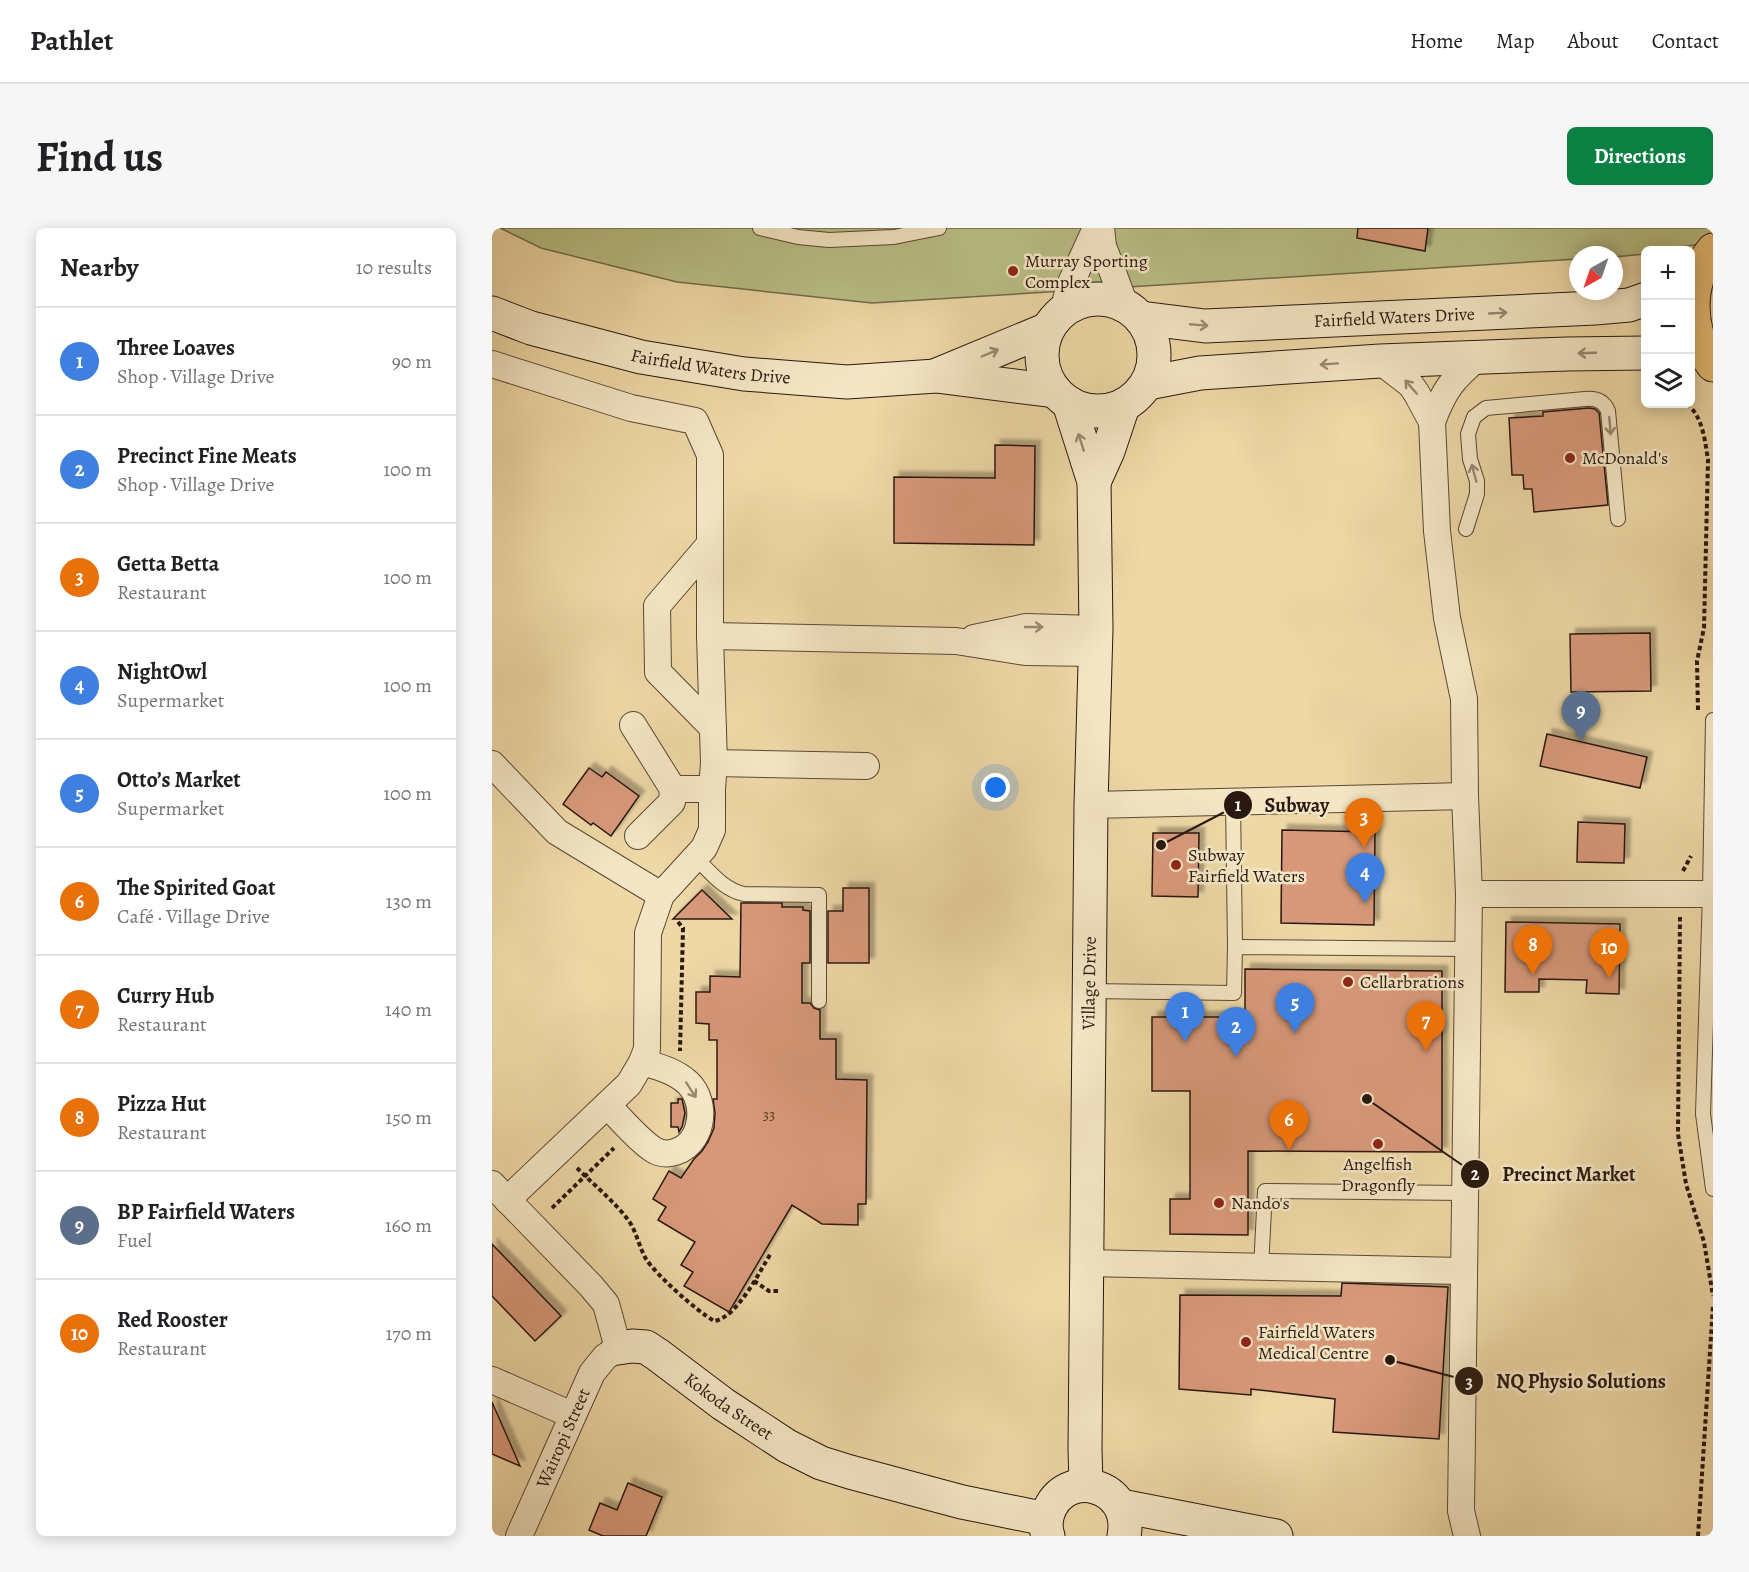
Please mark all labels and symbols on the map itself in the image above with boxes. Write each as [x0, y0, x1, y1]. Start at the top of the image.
north arrow [1569, 246, 1623, 300]
place label: Murray Sporting Complex [1025, 249, 1148, 294]
marker: Murray Sporting Complex [1006, 264, 1020, 278]
street label: Fairfield Waters Drive [1313, 302, 1475, 333]
one-way arrow [1488, 307, 1508, 318]
one-way arrow [1188, 320, 1208, 331]
street label: Fairfield Waters Drive [628, 343, 791, 390]
one-way arrow [980, 347, 998, 358]
one-way arrow [1578, 347, 1598, 359]
one-way arrow [1320, 359, 1340, 370]
one-way arrow [1404, 380, 1418, 395]
one-way arrow [1605, 416, 1616, 436]
one-way arrow [1075, 433, 1086, 452]
place label: McDonald's [1582, 446, 1668, 470]
marker: McDonald's [1563, 451, 1577, 465]
one-way arrow [1468, 463, 1479, 482]
one-way arrow [1024, 621, 1043, 633]
pin: 9 [1562, 692, 1600, 741]
your location [981, 773, 1010, 802]
callout: Subway [1223, 786, 1341, 824]
text: Subway [1265, 792, 1330, 819]
text: 1 [1235, 793, 1242, 817]
pin: 3 [1344, 798, 1384, 848]
place label: Subway Fairfield Waters [1188, 843, 1305, 888]
pin: 4 [1346, 854, 1384, 903]
marker: Subway Fairfield Waters [1169, 858, 1183, 872]
pin: 8 [1514, 926, 1552, 975]
pin: 10 [1590, 928, 1628, 978]
street label: Village Drive [1076, 936, 1102, 1031]
place label: Cellarbrations [1360, 970, 1464, 994]
marker: Cellarbrations [1341, 975, 1355, 989]
pin: 5 [1276, 984, 1314, 1033]
pin: 1 [1166, 992, 1204, 1042]
pin: 7 [1406, 1002, 1446, 1051]
pin: 2 [1216, 1008, 1256, 1057]
one-way arrow [685, 1082, 697, 1098]
pin: 6 [1270, 1100, 1308, 1150]
house number: 33 [763, 1105, 775, 1125]
marker: Angelfish Dragonfly [1371, 1137, 1385, 1151]
place label: Angelfish Dragonfly [1341, 1152, 1416, 1197]
callout: Precinct Market [1460, 1155, 1647, 1193]
text: Precinct Market [1502, 1161, 1636, 1188]
text: 2 [1471, 1162, 1480, 1186]
place label: Nando's [1231, 1191, 1290, 1215]
marker: Nando's [1212, 1196, 1226, 1210]
place label: Fairfield Waters Medical Centre [1258, 1320, 1375, 1365]
marker: Fairfield Waters Medical Centre [1239, 1335, 1253, 1349]
callout: NQ Physio Solutions [1454, 1362, 1678, 1400]
street label: Kokoda Street [679, 1367, 778, 1446]
text: NQ Physio Solutions [1496, 1368, 1666, 1395]
text: 3 [1465, 1370, 1473, 1394]
street label: Wairopi Street [530, 1384, 596, 1493]

